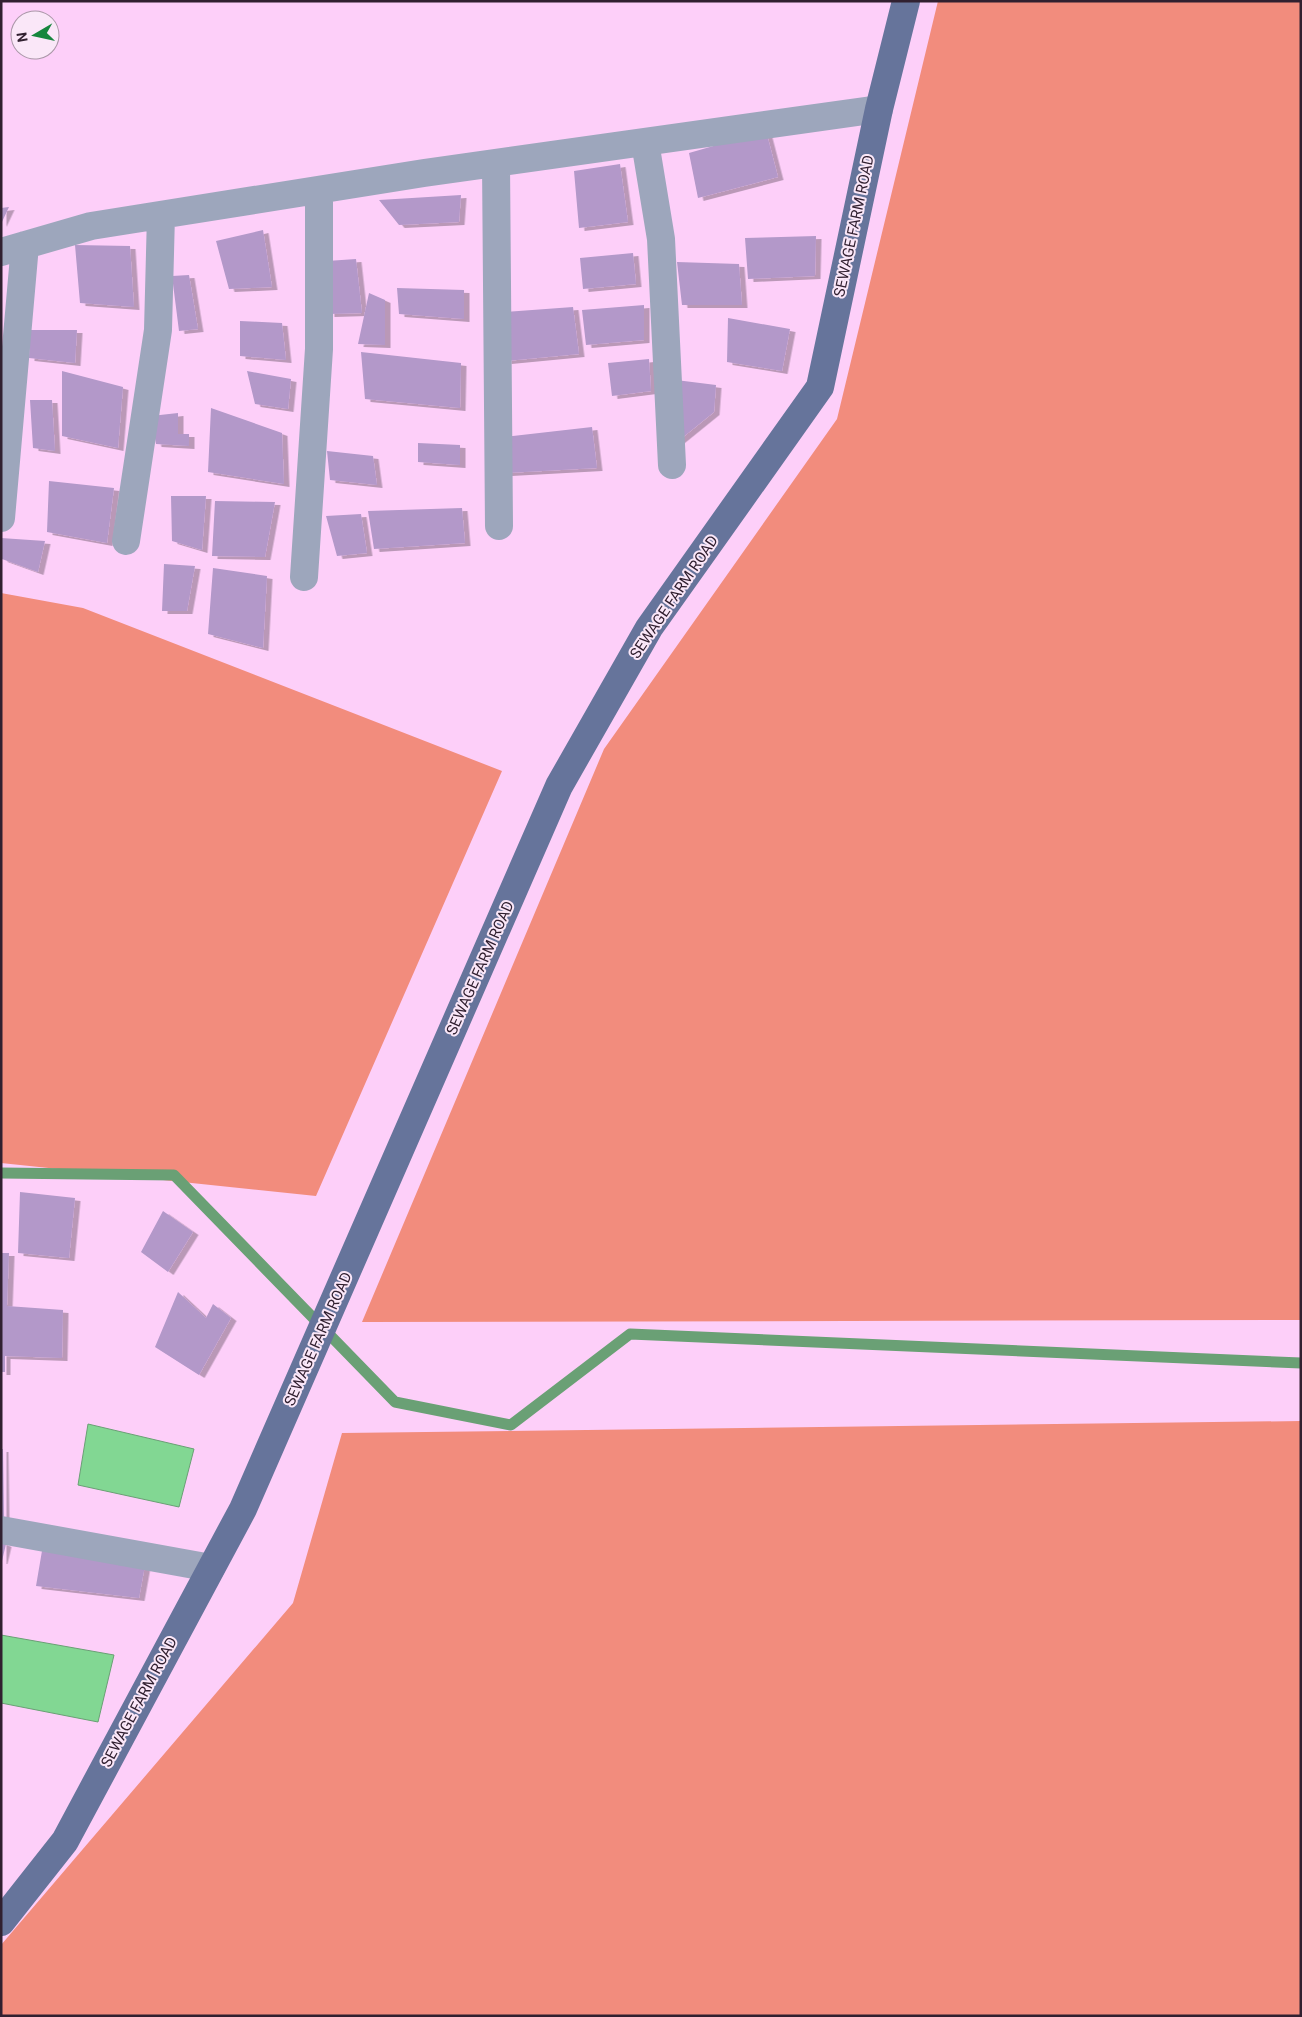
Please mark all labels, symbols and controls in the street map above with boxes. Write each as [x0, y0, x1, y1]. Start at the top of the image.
north arrow [10, 10, 60, 60]
text: N [13, 31, 31, 43]
street label: SEWAGE FARM ROAD [830, 153, 878, 299]
street label: SEWAGE FARM ROAD [626, 532, 722, 662]
street label: SEWAGE FARM ROAD [442, 898, 518, 1038]
street label: SEWAGE FARM ROAD [280, 1269, 356, 1409]
street label: SEWAGE FARM ROAD [97, 1634, 181, 1770]

